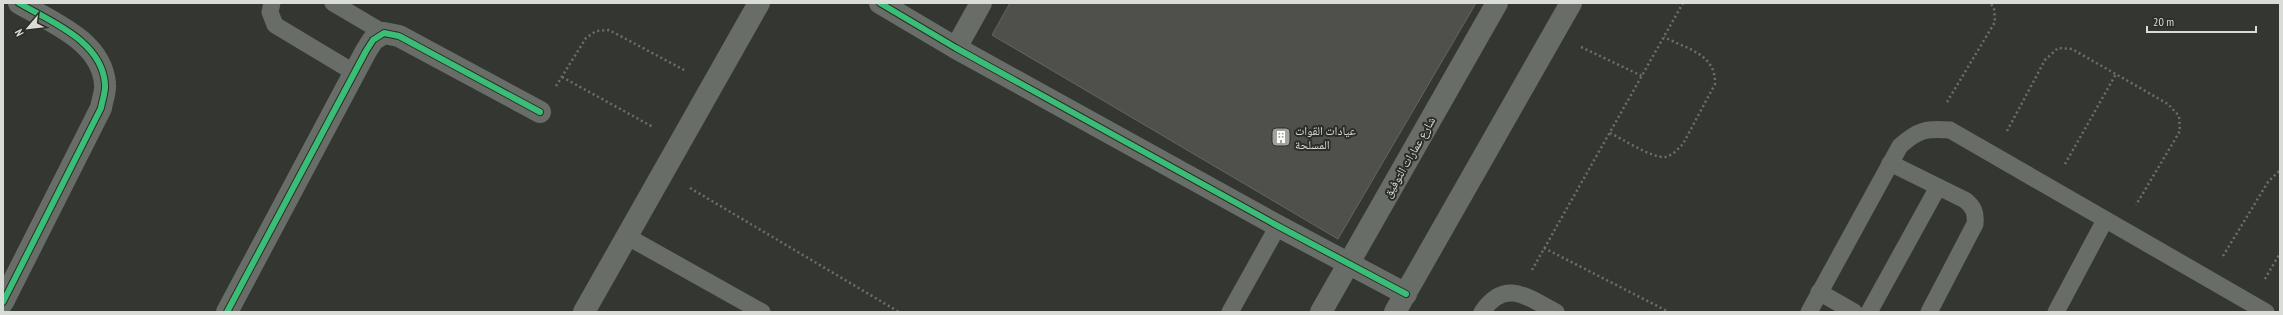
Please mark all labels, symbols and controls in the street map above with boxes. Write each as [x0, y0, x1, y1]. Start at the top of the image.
north arrow [8, 8, 48, 48]
scale bar [2147, 8, 2256, 34]
text: 20 m [2153, 14, 2174, 29]
text: N [12, 27, 27, 39]
street label: شارع عمارات التوفيق [1380, 114, 1439, 201]
place label: عيادات القوات المسلحة [1295, 123, 1356, 152]
building icon: عيادات القوات المسلحة [1270, 126, 1292, 148]

